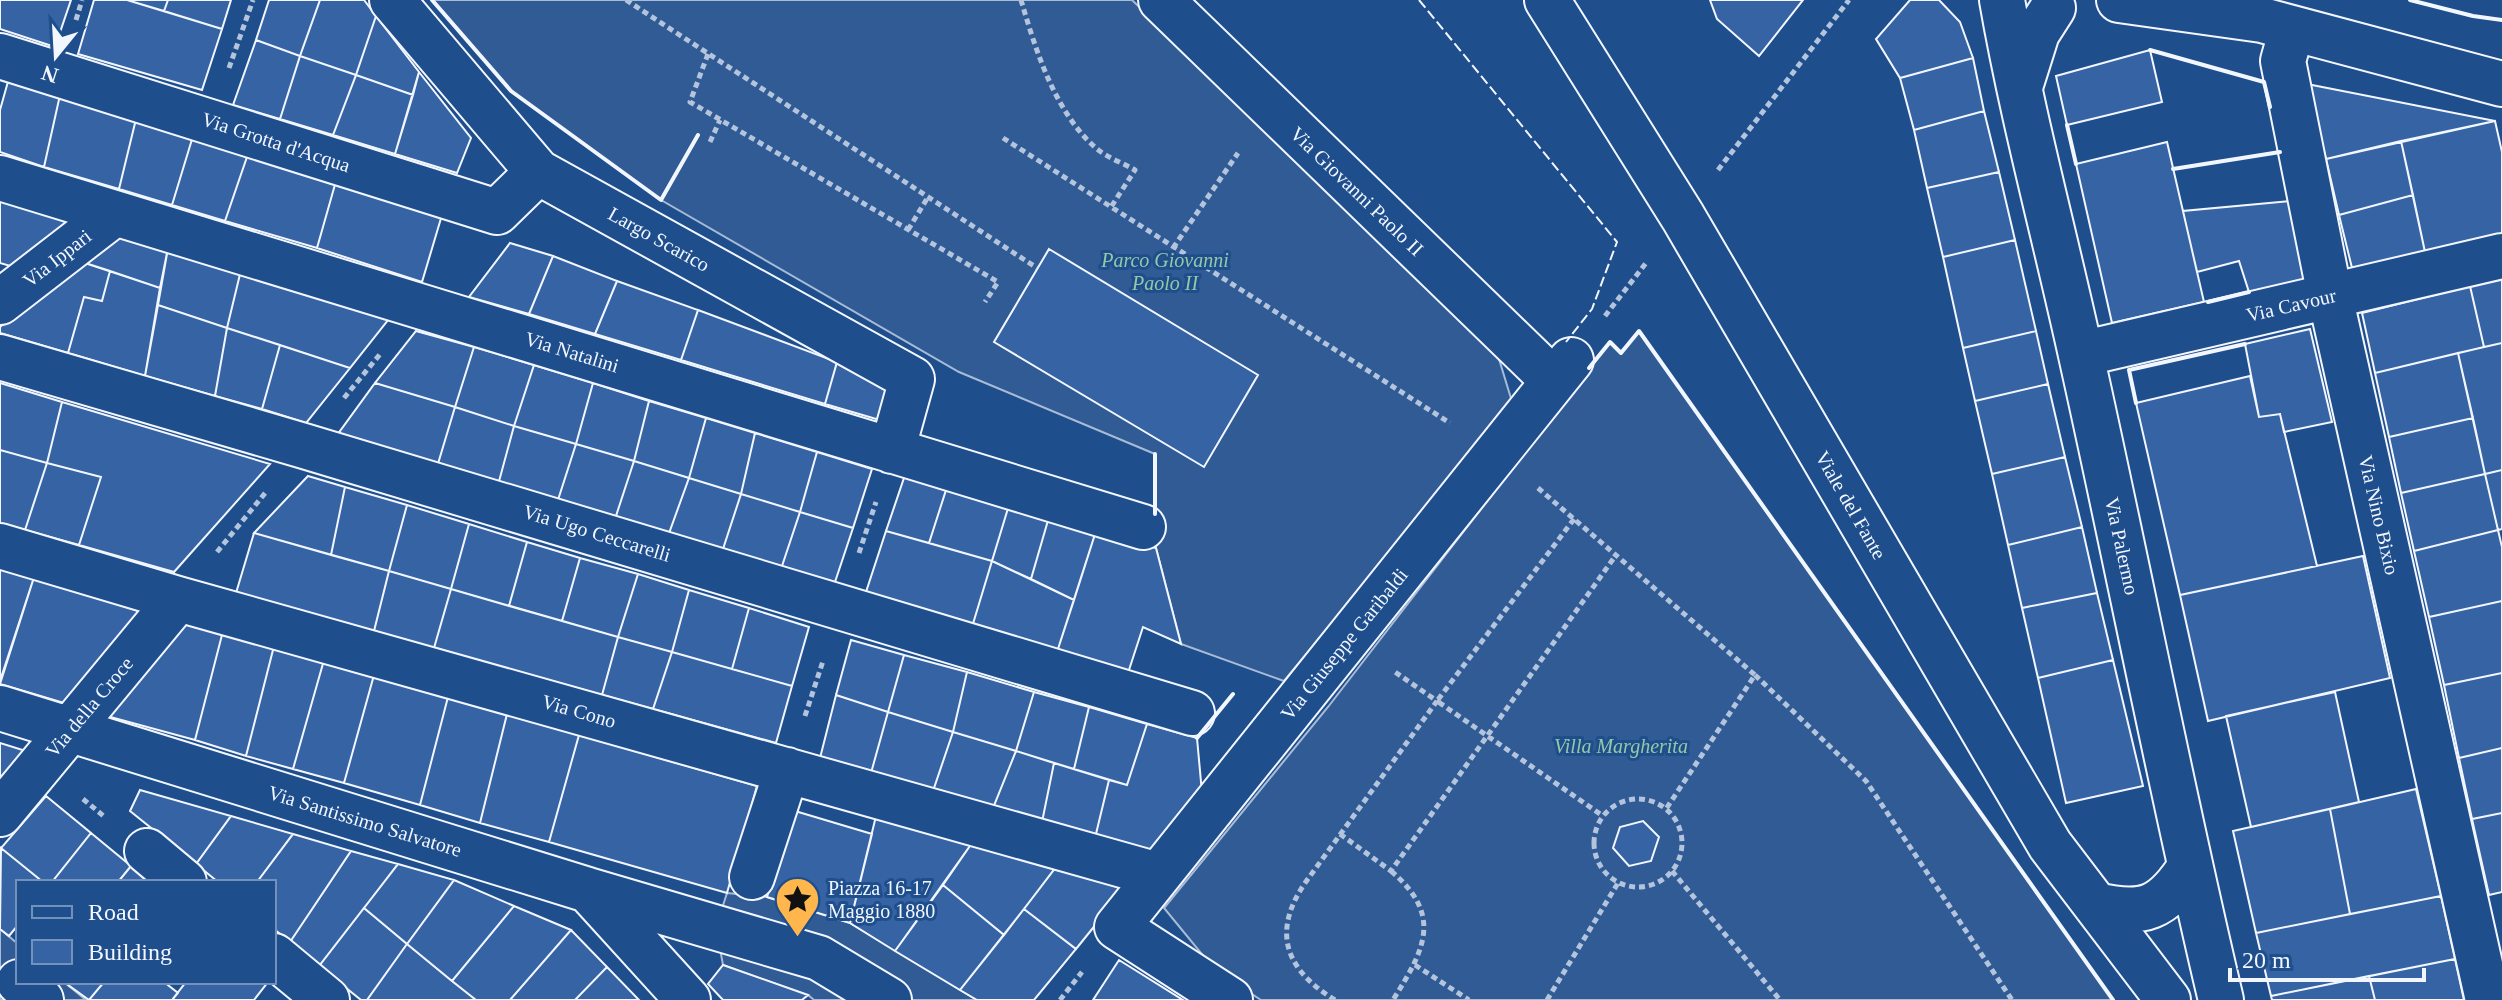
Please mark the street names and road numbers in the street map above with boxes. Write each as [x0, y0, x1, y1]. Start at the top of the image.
street label: Via Grotta d'Acqua [199, 108, 353, 177]
street label: Via Giovanni Paolo II [1286, 122, 1428, 260]
street label: Largo Scarico [604, 202, 713, 277]
street label: Via Ippari [19, 224, 96, 292]
street label: Via Cavour [2244, 284, 2338, 326]
street label: Via Natalini [522, 327, 622, 377]
street label: Viale del Fante [1811, 447, 1891, 563]
street label: Via Nino Bixio [2355, 453, 2403, 577]
street label: Via Palermo [2101, 495, 2143, 597]
street label: Via Ugo Ceccarelli [520, 500, 674, 567]
street label: Via Giuseppe Garibaldi [1276, 563, 1413, 725]
street label: Via della Croce [41, 652, 137, 762]
street label: Via Cono [539, 690, 619, 732]
street label: Via Santissimo Salvatore [266, 781, 464, 861]

